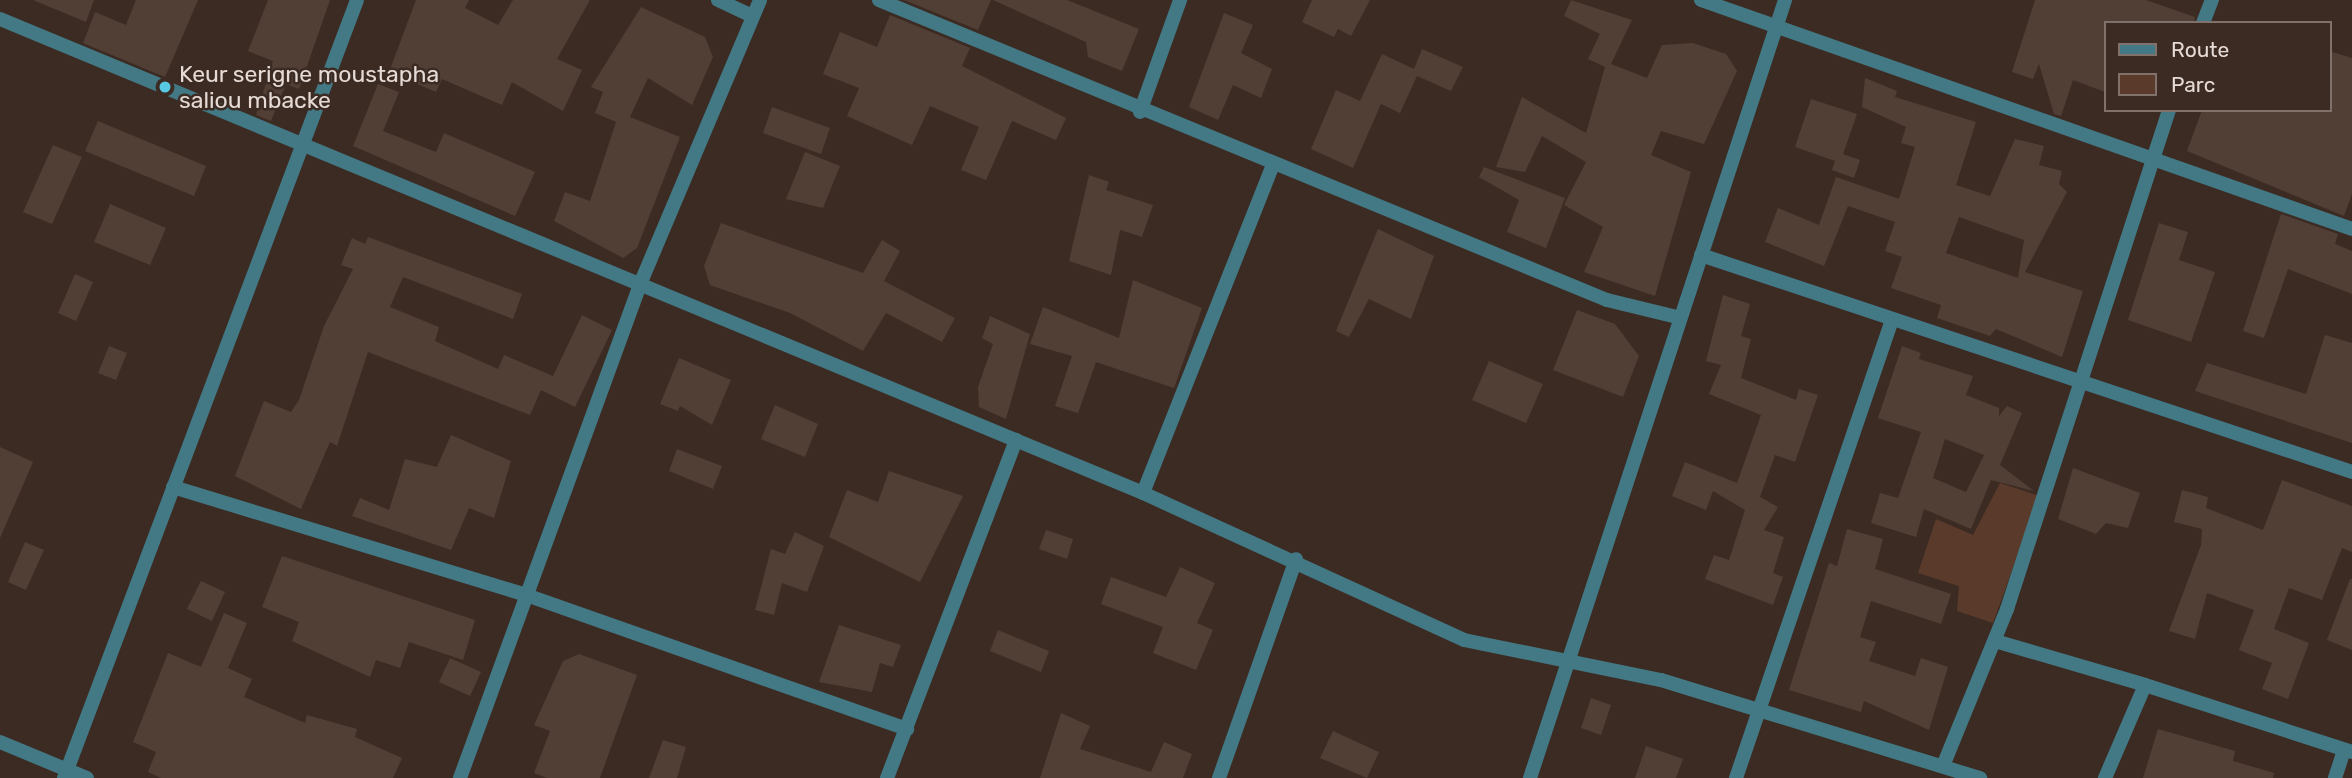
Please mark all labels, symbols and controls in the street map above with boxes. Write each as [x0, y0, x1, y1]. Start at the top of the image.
legend [2104, 21, 2331, 112]
text: Route [2171, 37, 2229, 62]
place label: Keur serigne moustapha saliou mbacke [179, 60, 440, 114]
text: Parc [2171, 72, 2215, 97]
marker: Keur serigne moustapha saliou mbacke [157, 79, 173, 95]

